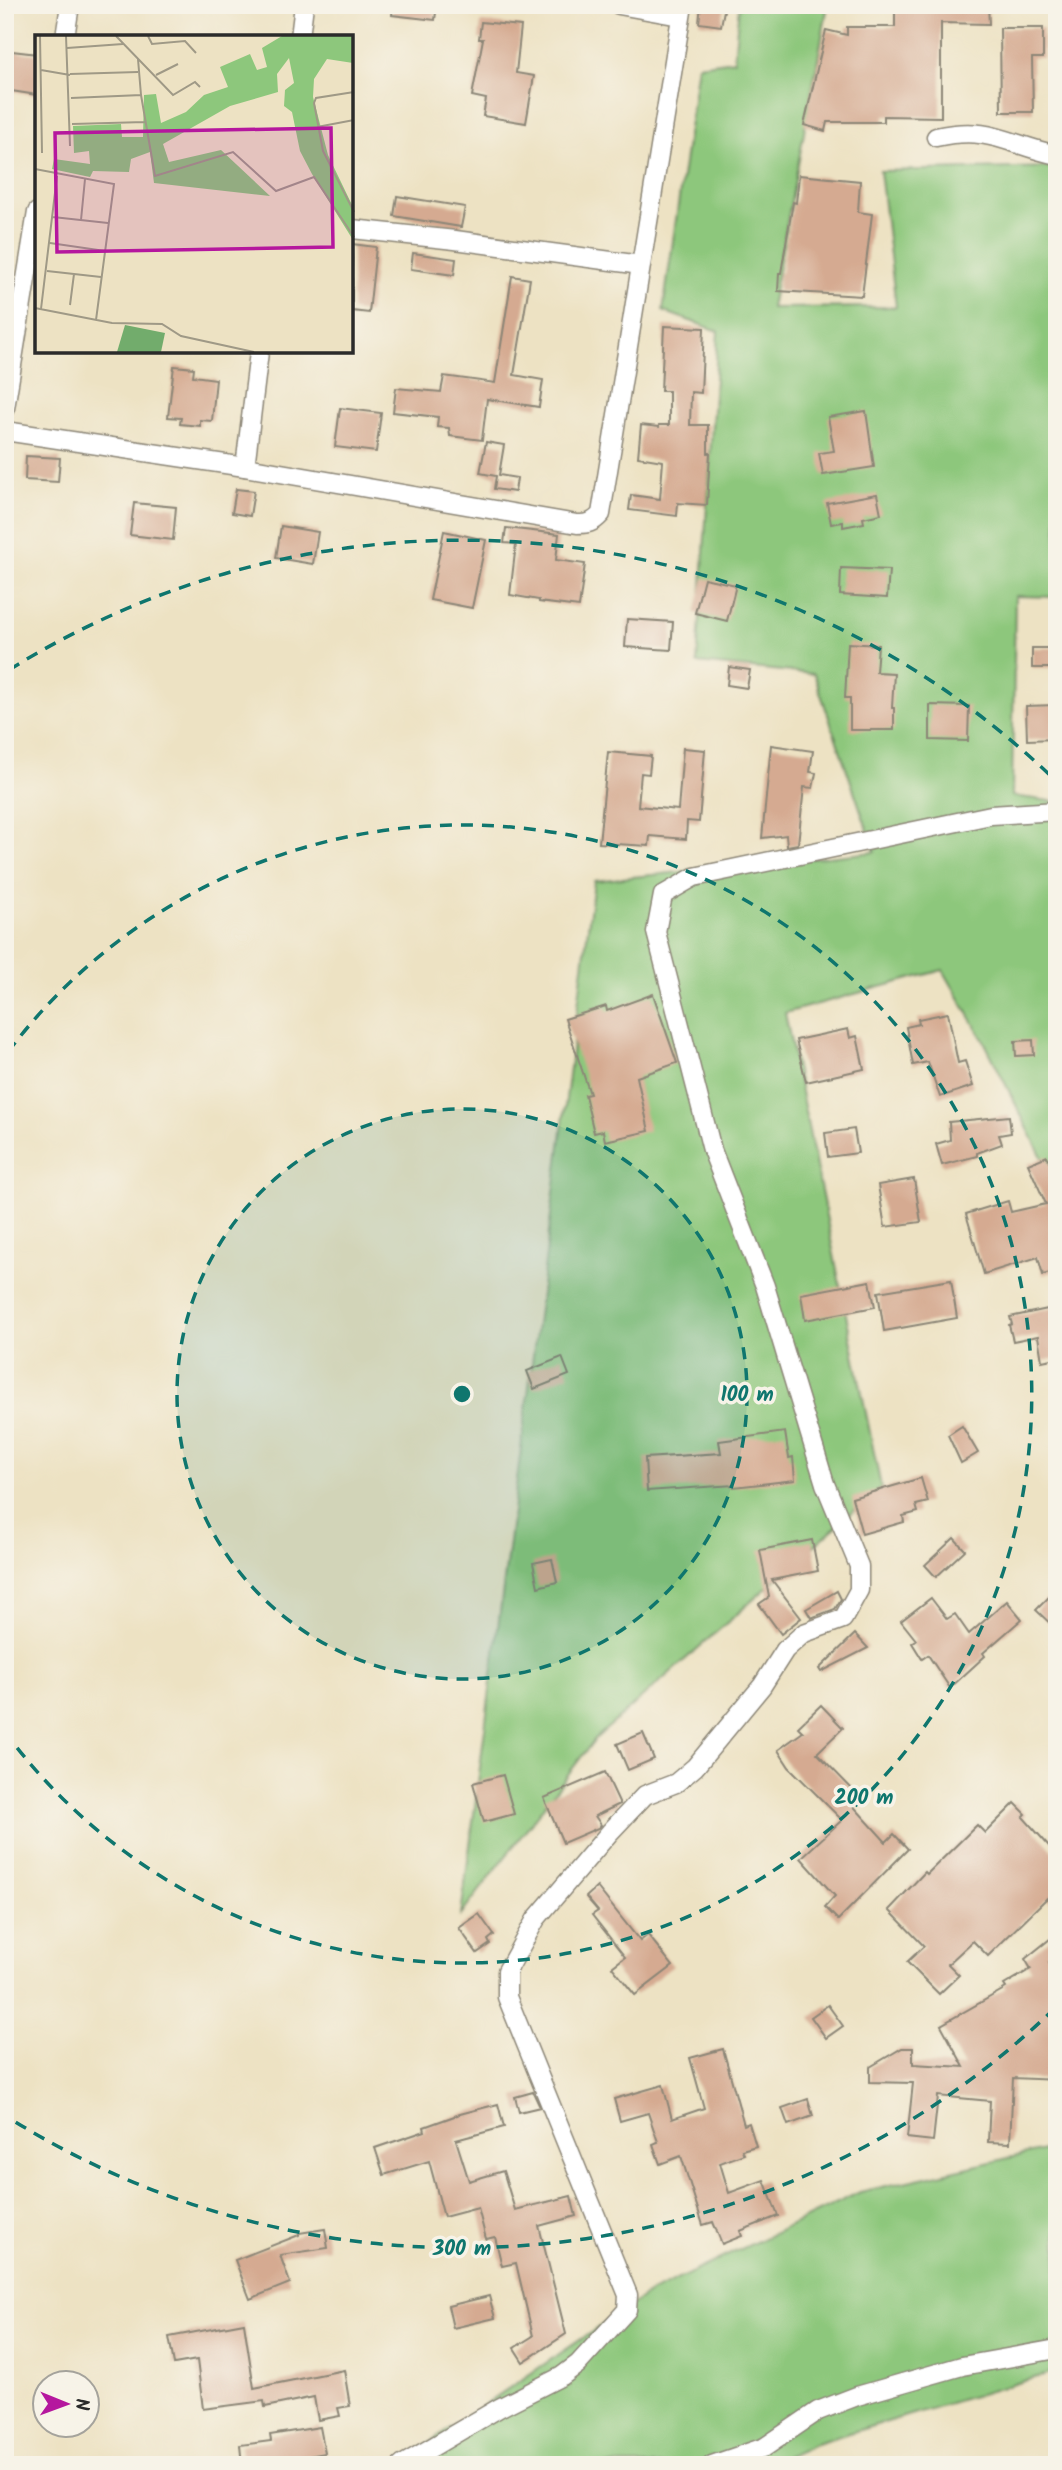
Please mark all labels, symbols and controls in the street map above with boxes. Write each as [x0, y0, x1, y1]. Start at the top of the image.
inset map [35, 35, 354, 354]
text: 100 m [720, 1379, 774, 1412]
centre of rings [450, 1382, 474, 1406]
text: 200 m [834, 1782, 894, 1815]
text: 300 m [432, 2233, 491, 2266]
north arrow [32, 2368, 102, 2438]
text: N [66, 2398, 96, 2411]

